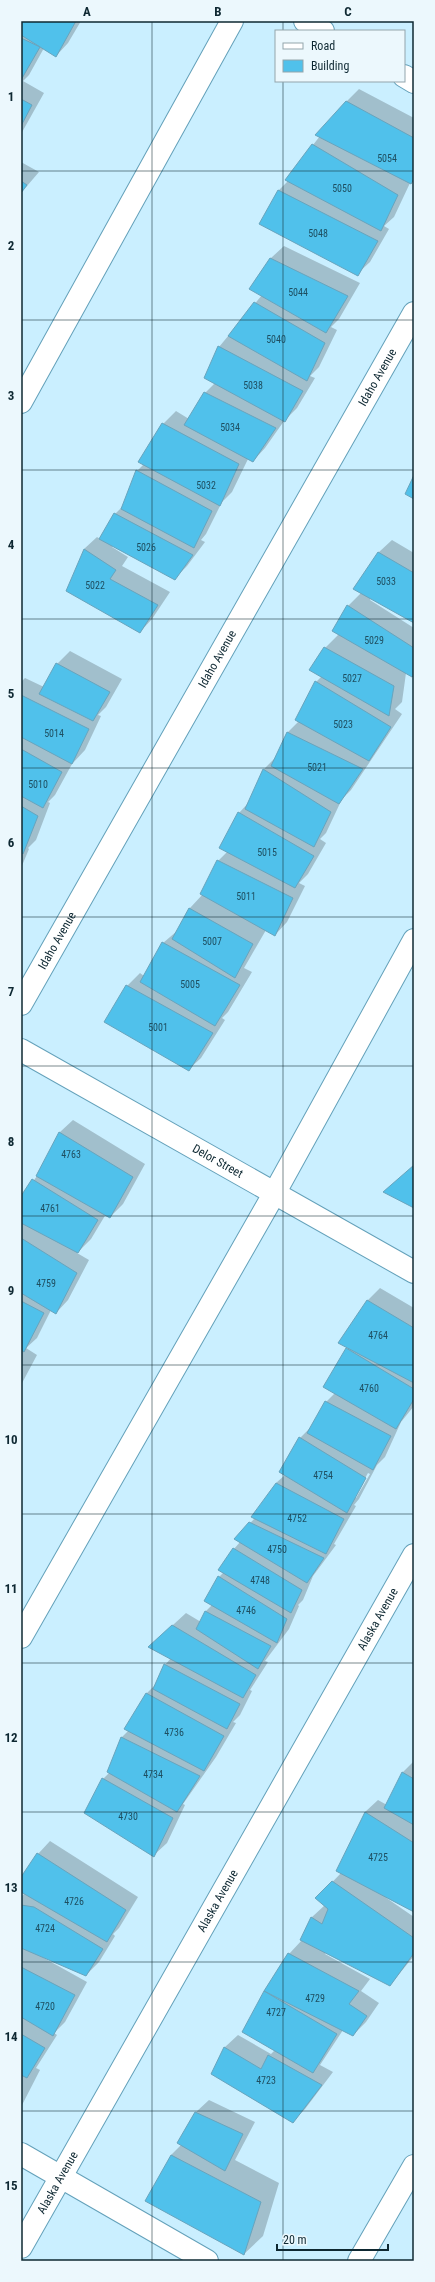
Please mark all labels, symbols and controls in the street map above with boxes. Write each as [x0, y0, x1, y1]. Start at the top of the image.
text: A [83, 4, 91, 19]
text: B [214, 4, 222, 19]
text: C [344, 4, 352, 19]
legend [275, 30, 405, 82]
text: Road [311, 39, 335, 53]
text: Building [311, 59, 349, 73]
text: 1 [8, 89, 14, 104]
house number: 5054 [377, 153, 397, 164]
house number: 5050 [332, 183, 352, 194]
house number: 5048 [308, 228, 328, 239]
text: 2 [8, 238, 15, 253]
house number: 5044 [288, 287, 308, 298]
house number: 5040 [266, 334, 286, 345]
street label: Idaho Avenue [356, 346, 400, 408]
house number: 5038 [243, 380, 263, 391]
text: 3 [8, 388, 14, 403]
house number: 5034 [220, 422, 240, 433]
house number: 5032 [196, 480, 216, 491]
text: 4 [8, 537, 15, 552]
house number: 5026 [136, 542, 156, 553]
house number: 5033 [376, 576, 396, 587]
house number: 5022 [85, 580, 105, 591]
street label: Idaho Avenue [195, 627, 239, 690]
house number: 5029 [364, 635, 384, 646]
house number: 5027 [342, 673, 362, 684]
text: 5 [8, 686, 15, 701]
house number: 5023 [333, 719, 353, 730]
house number: 5014 [44, 728, 64, 739]
house number: 5021 [307, 762, 327, 773]
house number: 5010 [28, 779, 48, 790]
text: 6 [8, 835, 15, 850]
house number: 5015 [257, 847, 277, 858]
house number: 5011 [236, 891, 256, 902]
street label: Idaho Avenue [35, 909, 79, 972]
house number: 5007 [202, 936, 222, 947]
house number: 5005 [180, 979, 200, 990]
text: 7 [8, 984, 15, 999]
house number: 5001 [148, 1022, 168, 1033]
text: 8 [8, 1134, 14, 1149]
street label: Delor Street [190, 1141, 246, 1181]
house number: 4763 [61, 1149, 81, 1160]
house number: 4761 [40, 1203, 60, 1214]
house number: 4759 [36, 1278, 56, 1289]
text: 9 [8, 1283, 14, 1298]
house number: 4764 [368, 1330, 388, 1341]
house number: 4760 [359, 1383, 379, 1394]
text: 10 [4, 1432, 18, 1447]
house number: 4754 [313, 1470, 333, 1481]
house number: 4752 [287, 1513, 307, 1524]
house number: 4750 [267, 1544, 287, 1555]
house number: 4748 [250, 1575, 270, 1586]
text: 11 [4, 1581, 18, 1596]
street label: Alaska Avenue [354, 1585, 401, 1653]
house number: 4746 [236, 1605, 256, 1616]
house number: 4736 [164, 1727, 184, 1738]
text: 12 [4, 1730, 18, 1745]
house number: 4734 [143, 1769, 163, 1780]
house number: 4730 [118, 1811, 138, 1822]
house number: 4725 [368, 1852, 388, 1863]
street label: Alaska Avenue [194, 1867, 241, 1935]
text: 13 [4, 1880, 18, 1895]
house number: 4726 [64, 1896, 84, 1907]
house number: 4724 [35, 1923, 55, 1934]
house number: 4729 [305, 1993, 325, 2004]
house number: 4720 [35, 2001, 55, 2012]
house number: 4727 [266, 2007, 286, 2018]
text: 14 [4, 2029, 18, 2044]
house number: 4723 [256, 2075, 276, 2086]
street label: Alaska Avenue [34, 2149, 81, 2216]
text: 15 [4, 2178, 18, 2193]
scale bar [277, 2226, 388, 2252]
text: 20 m [283, 2233, 307, 2247]

